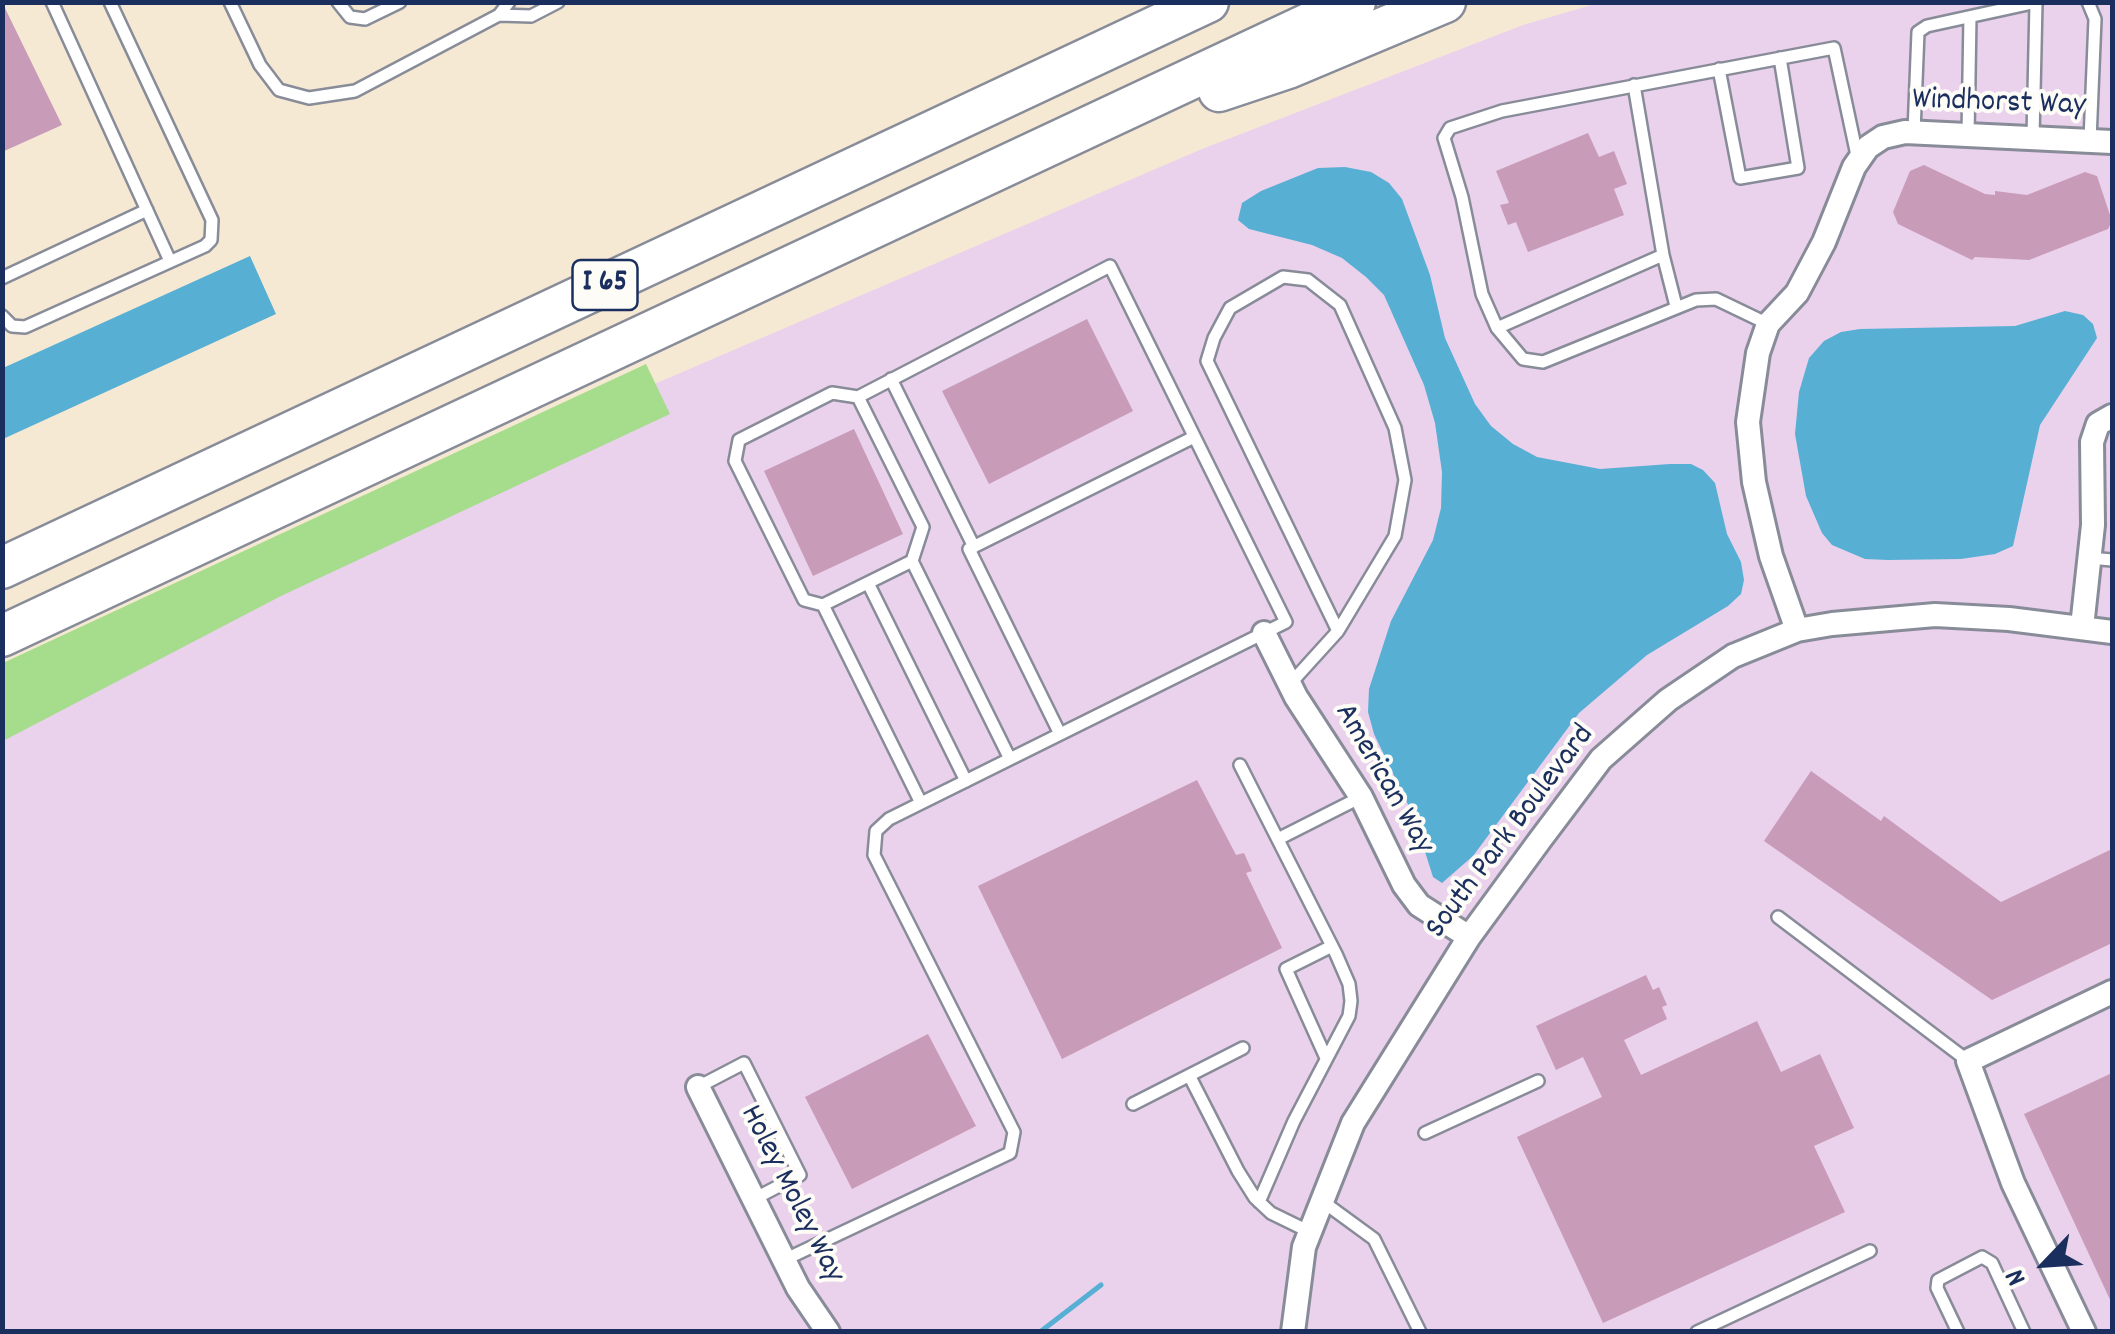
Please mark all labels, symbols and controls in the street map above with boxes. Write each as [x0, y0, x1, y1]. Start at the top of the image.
street label: Windhorst Way [1912, 83, 2086, 127]
road number: I 65 [572, 260, 638, 310]
street label: American Way [1323, 698, 1441, 862]
street label: South Park Boulevard [1419, 718, 1605, 948]
street label: Holey Moley Way [729, 1100, 851, 1290]
north arrow [1995, 1214, 2095, 1314]
text: N [1997, 1262, 2039, 1291]

